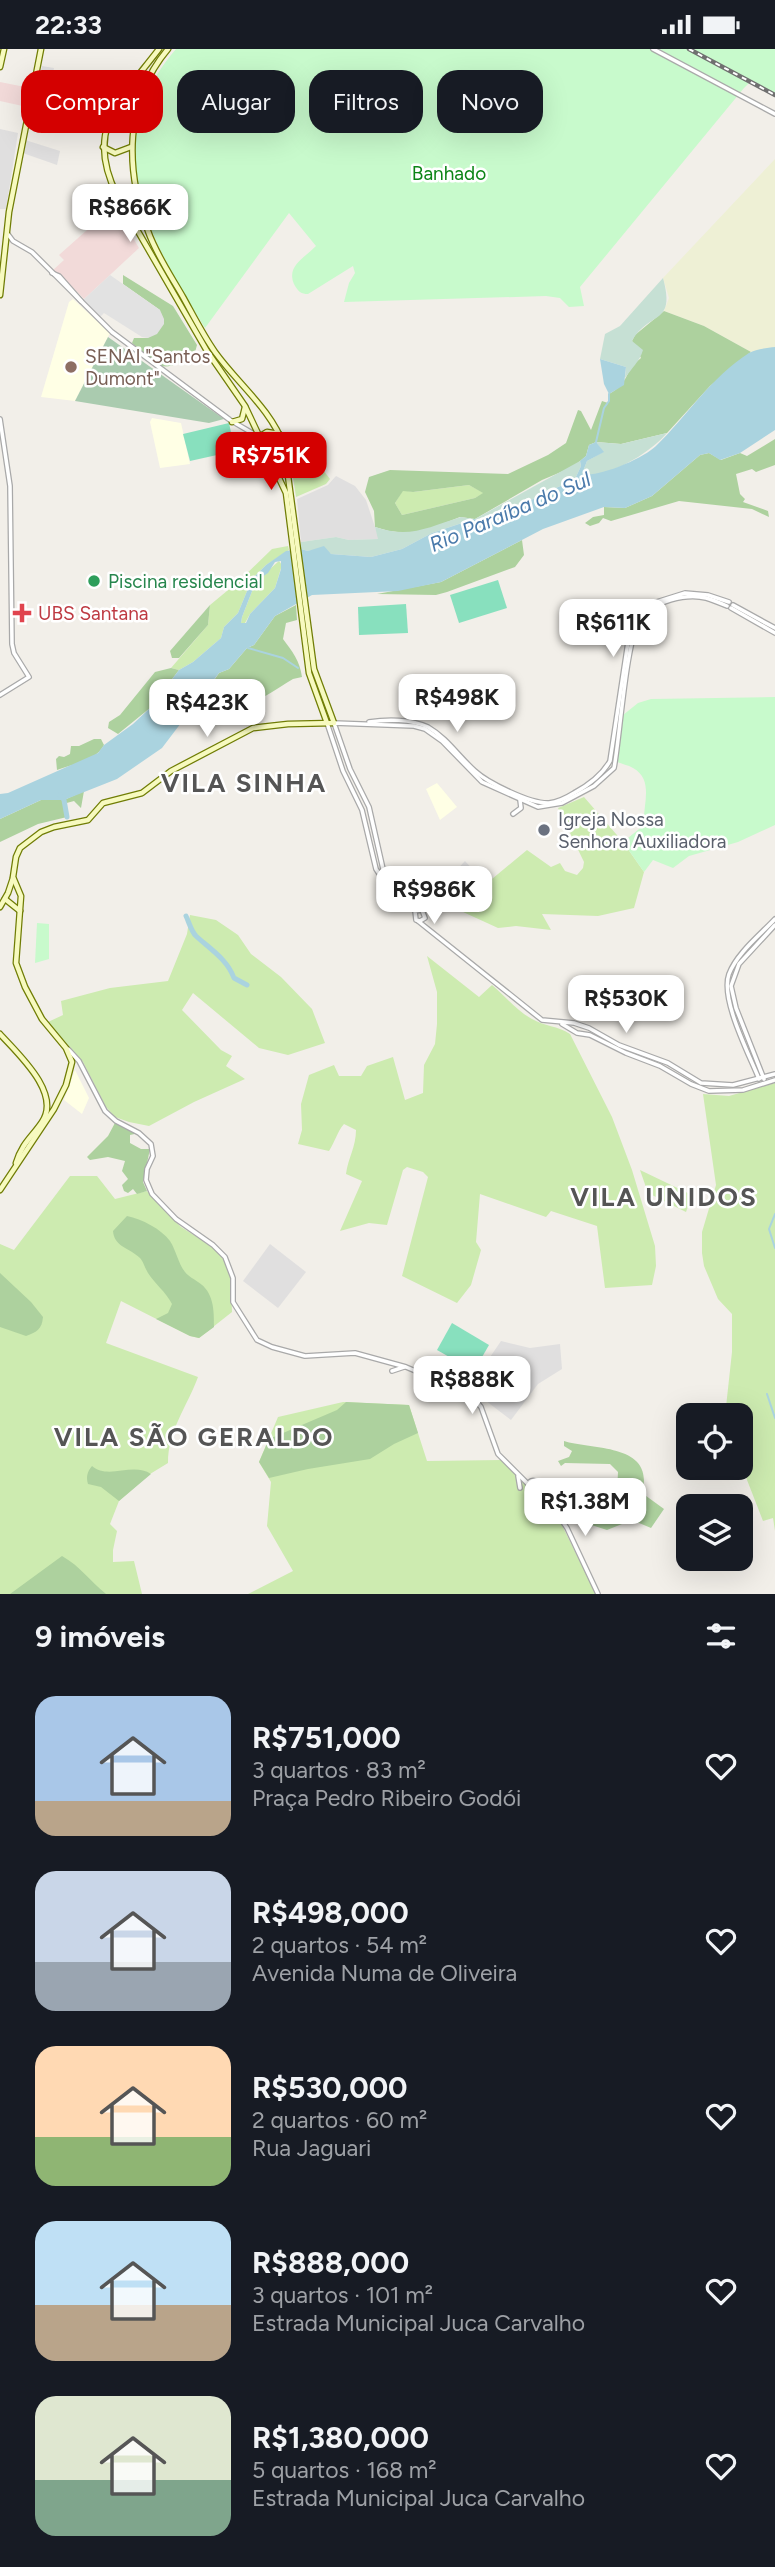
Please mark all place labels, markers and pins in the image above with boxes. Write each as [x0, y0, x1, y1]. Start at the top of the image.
pin: R$866K [73, 185, 187, 244]
place label: SENAI "Santos Dumont" [85, 345, 211, 390]
marker: SENAI "Santos Dumont" [63, 359, 79, 375]
pin: R$751K [214, 433, 328, 492]
place label: Piscina residencial [108, 570, 263, 593]
marker: Piscina residencial [86, 573, 102, 589]
pin: R$611K [556, 599, 670, 659]
place label: UBS Santana [38, 602, 148, 625]
marker: UBS Santana [12, 603, 32, 623]
pin: R$498K [400, 675, 514, 734]
pin: R$423K [150, 679, 264, 739]
place label: Igreja Nossa Senhora Auxiliadora [558, 808, 727, 853]
marker: Igreja Nossa Senhora Auxiliadora [536, 822, 552, 838]
pin: R$986K [377, 867, 491, 926]
pin: R$530K [569, 975, 683, 1035]
pin: R$888K [415, 1357, 529, 1416]
pin: R$1.38M [520, 1479, 650, 1538]

